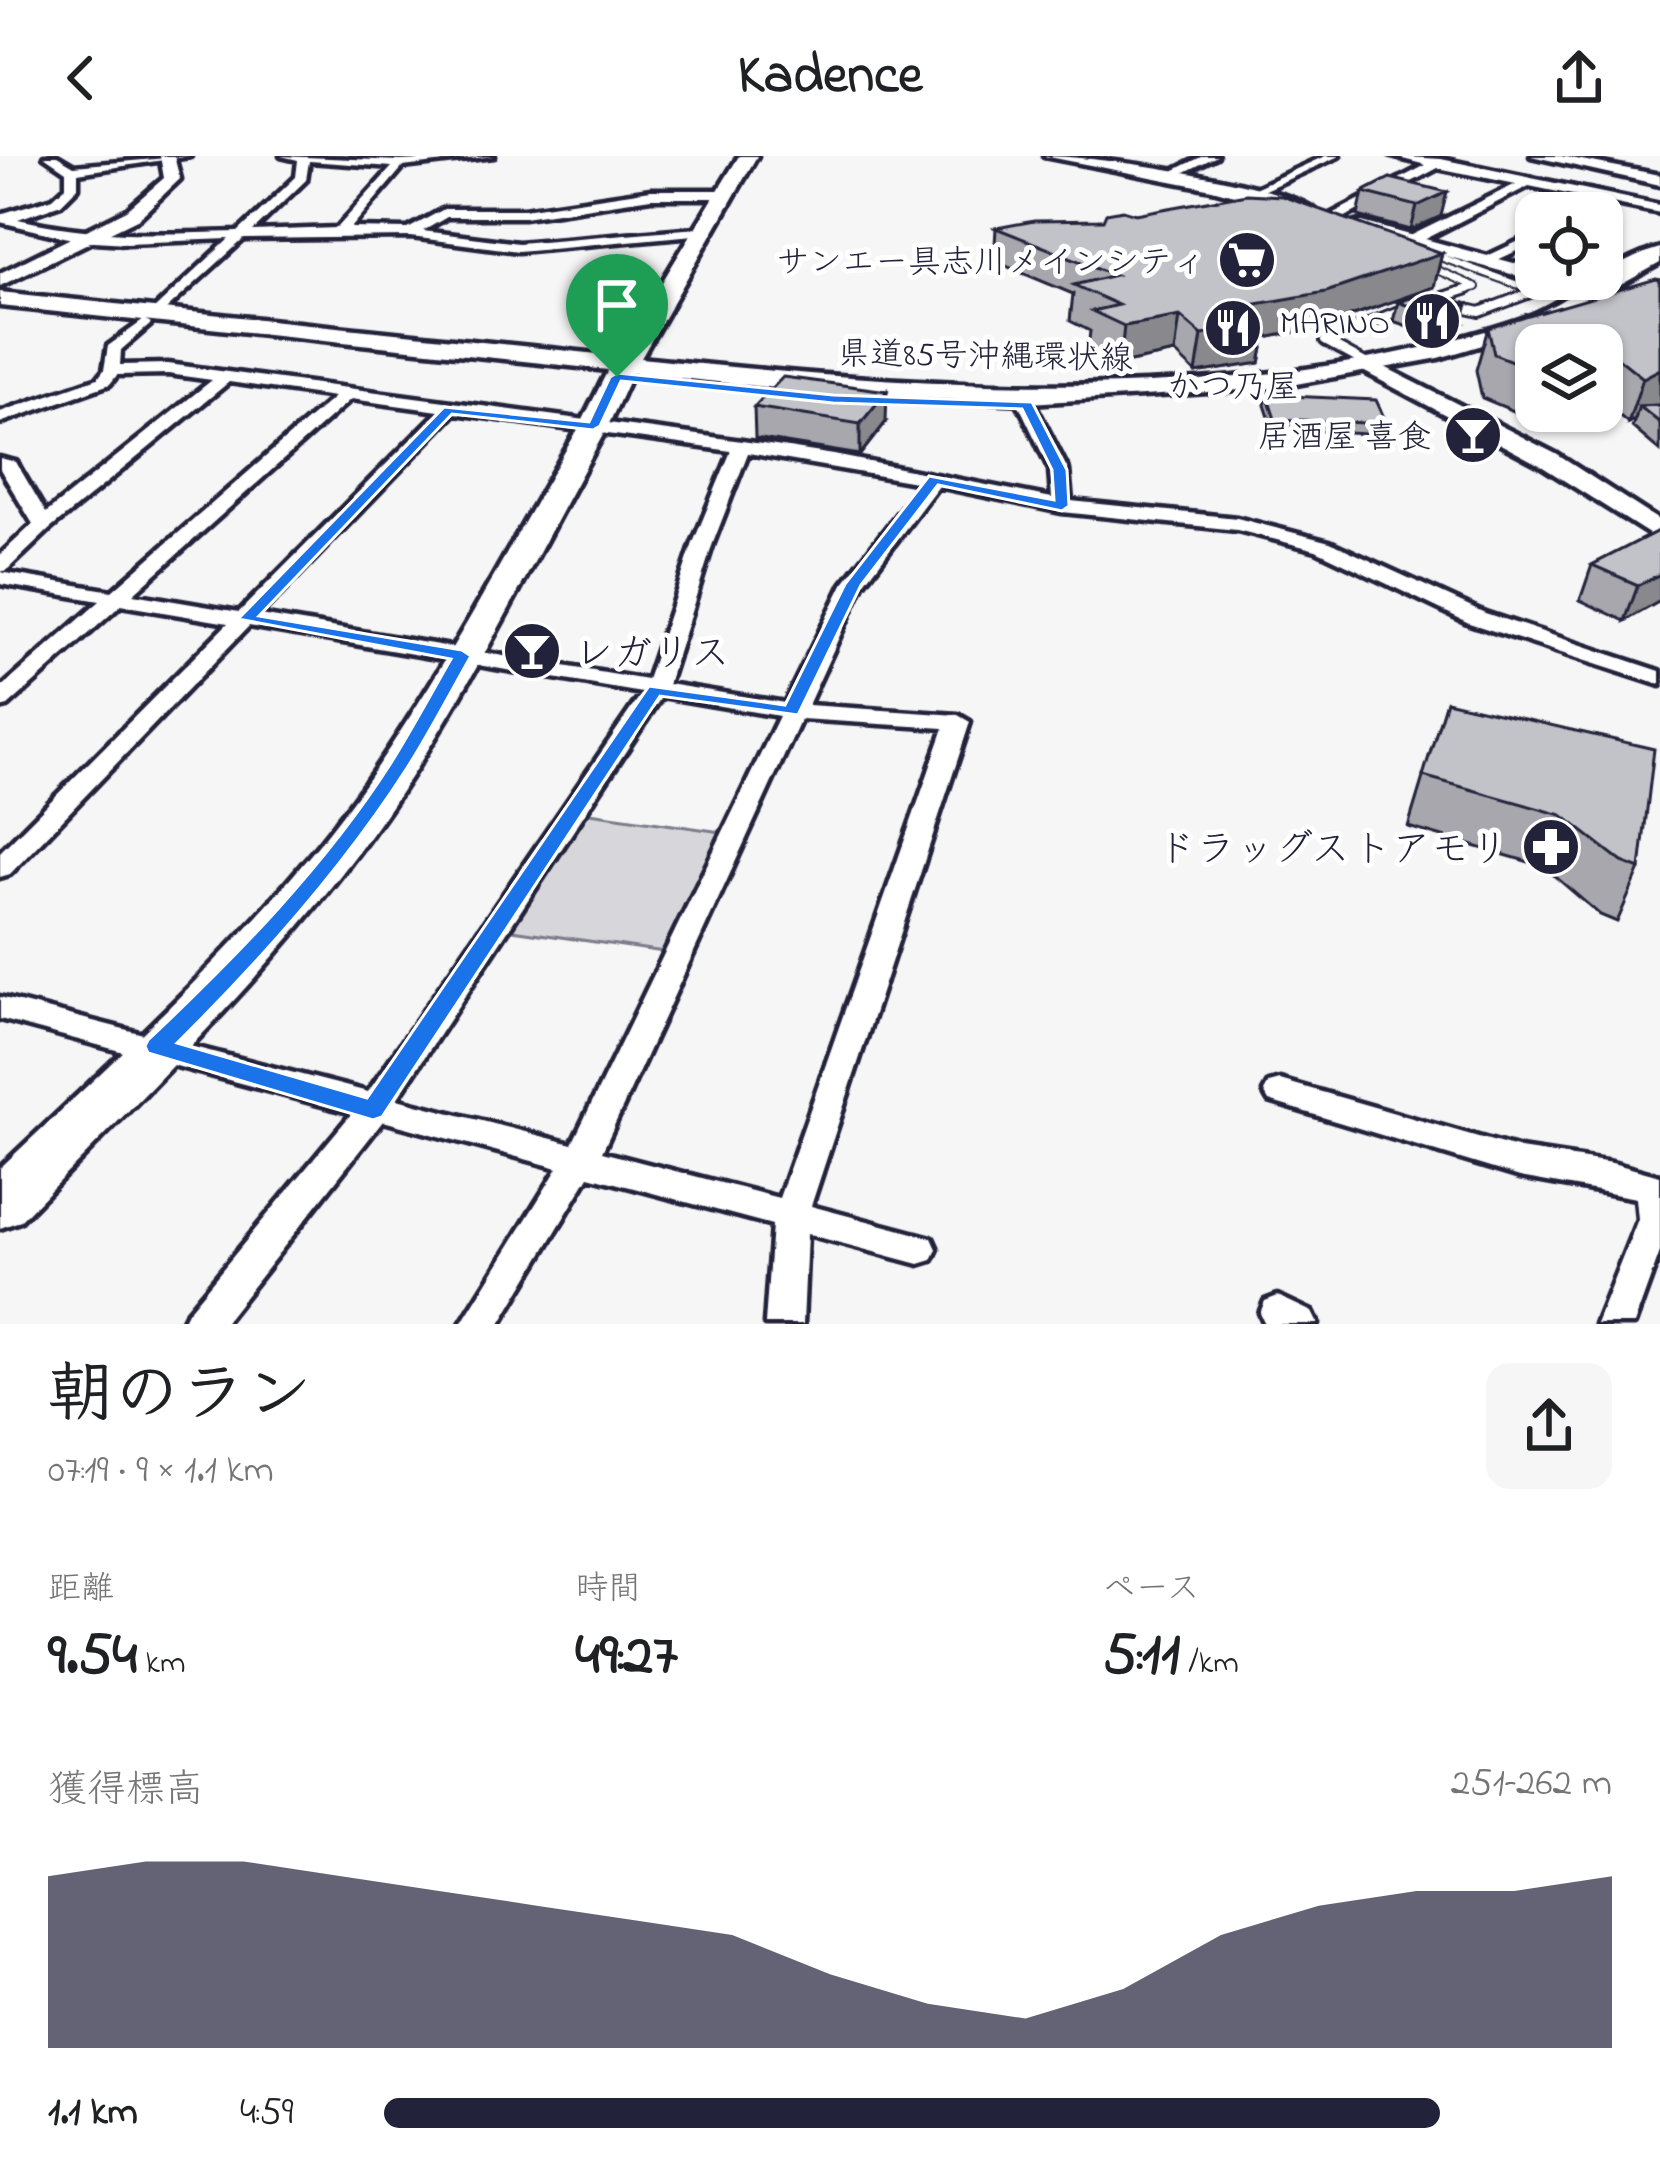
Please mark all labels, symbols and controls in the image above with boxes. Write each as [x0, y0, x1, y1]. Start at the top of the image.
text: Kadence [738, 39, 922, 117]
icon: back [48, 45, 114, 111]
icon: share [1546, 45, 1612, 111]
map controls [1515, 192, 1623, 432]
button: locate [1515, 192, 1623, 300]
supermarket icon: サンエー具志川メインシティ [1216, 229, 1278, 291]
place label: サンエー具志川メインシティ [776, 240, 1205, 288]
pin [566, 254, 668, 377]
icon: arrive [584, 272, 650, 338]
restaurant icon: MARINO [1401, 290, 1463, 352]
restaurant icon: かつ乃屋 [1202, 297, 1264, 359]
place label: MARINO [1280, 301, 1390, 349]
button: layers [1515, 324, 1623, 432]
street label: 県道85号沖縄環状線 [837, 331, 1133, 385]
place label: かつ乃屋 [1167, 365, 1299, 413]
bar icon: 居酒屋 喜食 [1442, 404, 1504, 466]
place label: 居酒屋 喜食 [1258, 415, 1431, 463]
bar icon: レガリス [501, 620, 563, 682]
place label: レガリス [574, 627, 730, 684]
pharmacy icon: ドラッグストアモリ [1520, 816, 1582, 878]
place label: ドラッグストアモリ [1157, 823, 1509, 880]
text: 朝のラン [48, 1350, 312, 1446]
button: share [1486, 1363, 1612, 1489]
text: 07:19 · 9 × 1.1 km [48, 1443, 274, 1500]
text: 距離 [48, 1566, 114, 1614]
text: 時間 [575, 1566, 641, 1614]
text: ペース [1103, 1566, 1200, 1614]
text: 9.54 [48, 1614, 137, 1701]
text: 49:27 [575, 1614, 678, 1701]
text: 5:11 [1103, 1614, 1180, 1701]
text: km [137, 1640, 186, 1688]
text: /km [1180, 1640, 1239, 1688]
text: 251–262 m [1451, 1756, 1612, 1813]
text: 獲得標高 [48, 1763, 204, 1820]
text: 1.1 km [48, 2085, 138, 2142]
text: 4:59 [240, 2085, 293, 2142]

